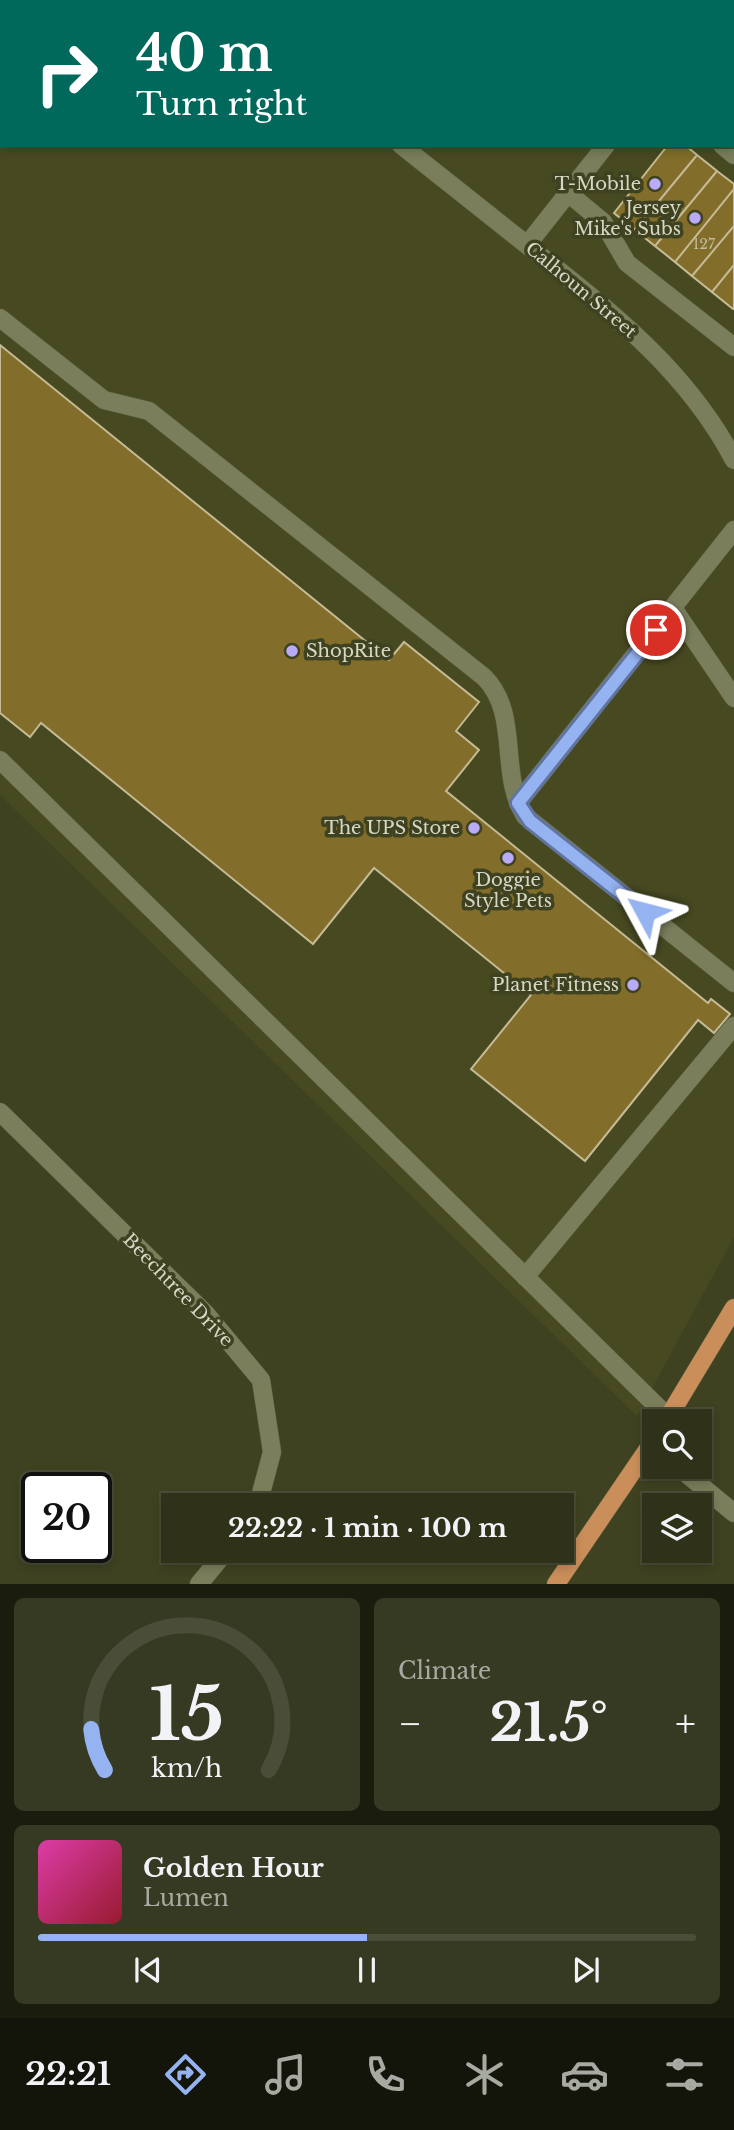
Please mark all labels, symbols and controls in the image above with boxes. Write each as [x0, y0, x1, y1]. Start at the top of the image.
text: 40 m [136, 23, 273, 84]
icon: right [21, 28, 112, 119]
text: Turn right [136, 84, 307, 124]
place label: T-Mobile [555, 173, 641, 195]
marker: T-Mobile [647, 176, 663, 192]
place label: Jersey Mike's Subs [574, 197, 681, 240]
marker: Jersey Mike's Subs [687, 210, 703, 226]
house number: 127 [693, 235, 716, 253]
street label: Calhoun Street [521, 237, 641, 343]
pin [626, 600, 686, 660]
icon: arrive [637, 611, 675, 649]
place label: ShopRite [306, 640, 391, 662]
marker: ShopRite [284, 643, 300, 659]
place label: The UPS Store [324, 817, 460, 839]
marker: The UPS Store [466, 820, 482, 836]
marker: Doggie Style Pets [500, 850, 516, 866]
place label: Doggie Style Pets [464, 869, 552, 912]
position arrow [608, 875, 682, 949]
place label: Planet Fitness [492, 974, 619, 996]
marker: Planet Fitness [625, 977, 641, 993]
street label: Beechtree Drive [118, 1229, 238, 1351]
map controls [642, 1409, 712, 1563]
button: search [642, 1409, 712, 1479]
speed limit sign: 20 [21, 1472, 112, 1563]
button: layers [642, 1493, 712, 1563]
text: 22:22 · 1 min · 100 m [228, 1512, 507, 1544]
text: Climate [398, 1657, 491, 1685]
text: 15 [149, 1670, 225, 1761]
text: 21.5° [489, 1691, 608, 1755]
text: − [398, 1700, 422, 1747]
text: + [675, 1700, 696, 1747]
text: km/h [152, 1753, 222, 1784]
text: Golden Hour [143, 1852, 324, 1884]
text: Lumen [143, 1884, 229, 1912]
icon: previous [129, 1951, 167, 1989]
icon: pause [348, 1951, 386, 1989]
icon: next [567, 1951, 605, 1989]
icon: directions [161, 2050, 210, 2099]
icon: music [261, 2050, 310, 2099]
icon: phone [361, 2050, 410, 2099]
icon: climate [460, 2050, 509, 2099]
icon: car [560, 2050, 609, 2099]
icon: filters [660, 2050, 709, 2099]
text: 22:21 [25, 2054, 111, 2094]

